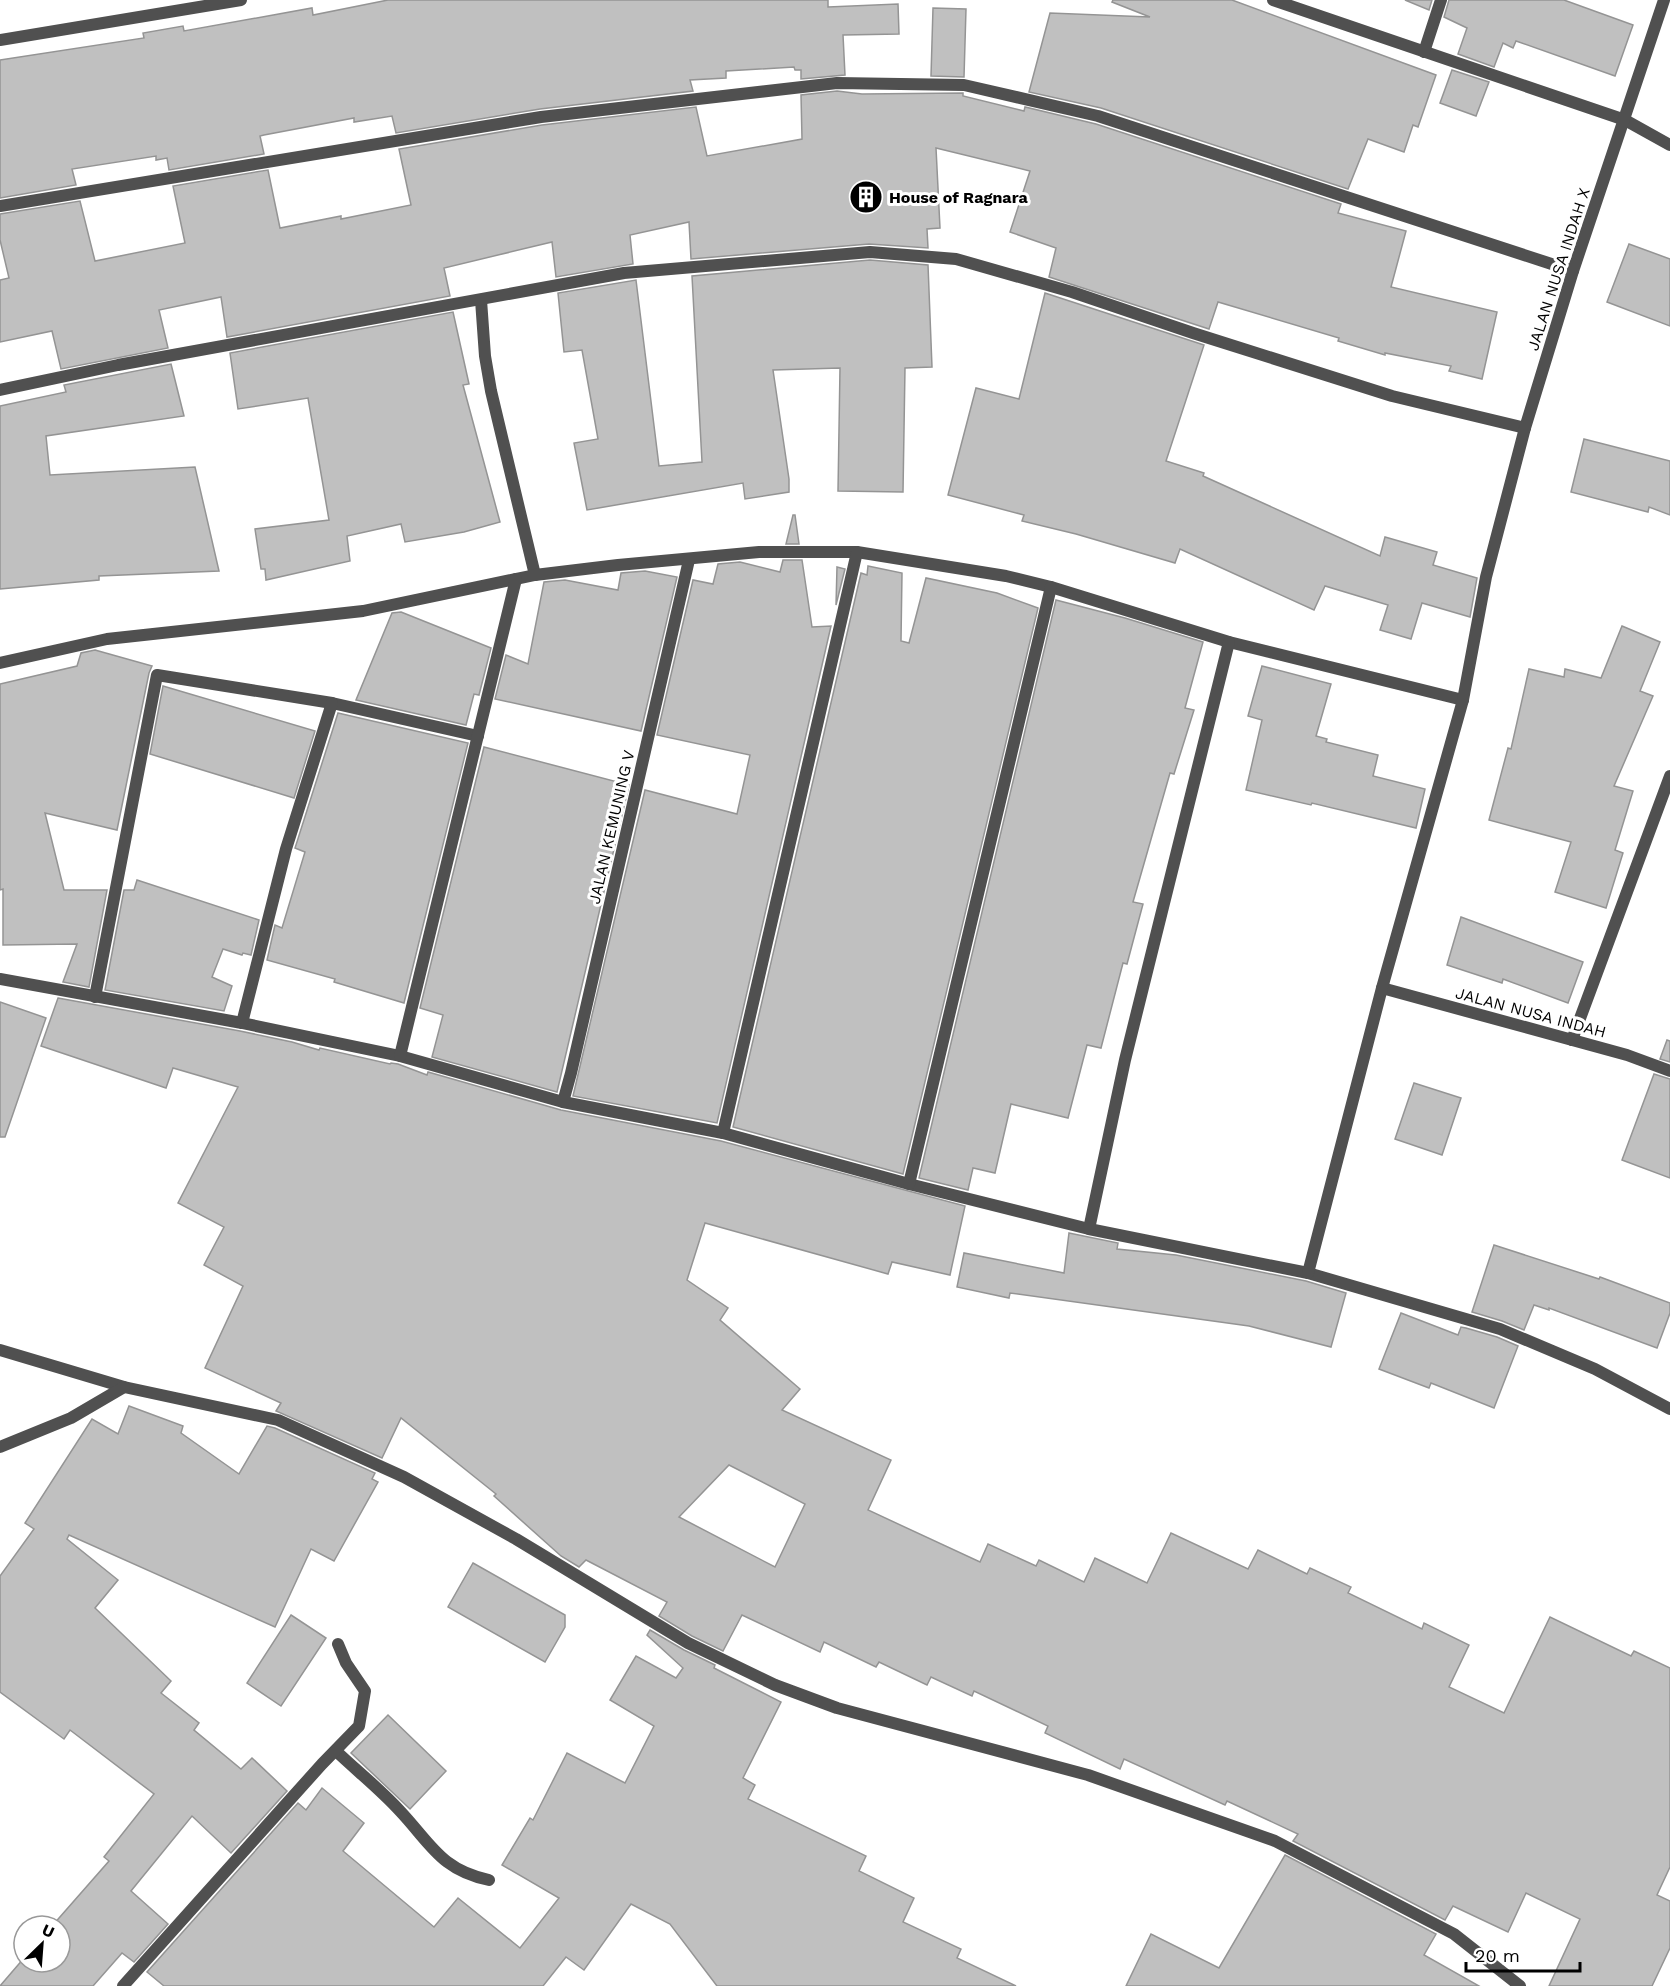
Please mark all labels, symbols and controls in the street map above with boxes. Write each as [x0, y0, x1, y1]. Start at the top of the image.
building icon: House of Ragnara [848, 179, 884, 215]
street label: JALAN NUSA INDAH X [1523, 185, 1594, 353]
place label: House of Ragnara [889, 188, 1028, 207]
street label: JALAN KEMUNING V [585, 748, 638, 906]
street label: JALAN NUSA INDAH [1453, 983, 1608, 1042]
north arrow [12, 1914, 72, 1974]
text: U [39, 1920, 57, 1942]
scale bar [1466, 1935, 1580, 1973]
text: 20 m [1475, 1945, 1520, 1966]

